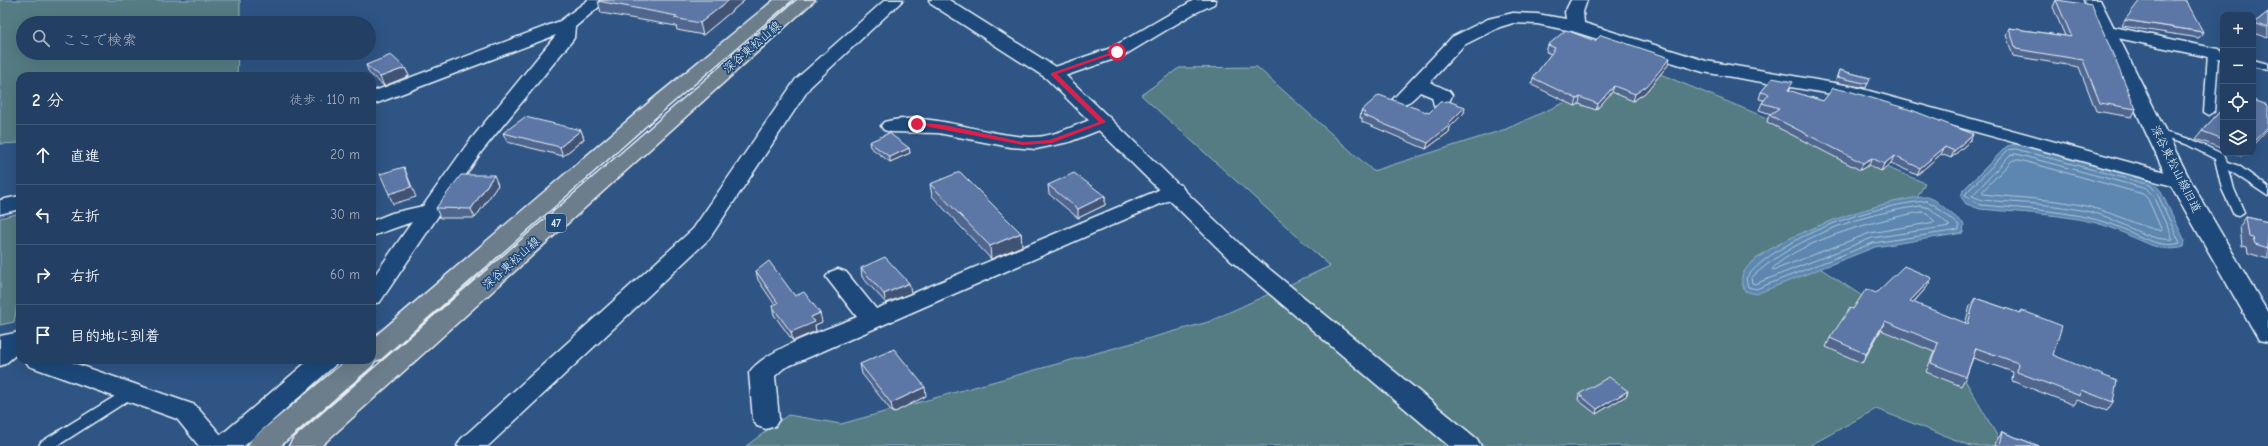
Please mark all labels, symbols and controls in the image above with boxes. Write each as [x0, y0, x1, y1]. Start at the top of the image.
map controls [2220, 12, 2256, 156]
button: + [2220, 12, 2256, 48]
search box [16, 16, 376, 60]
street label: 深谷東松山線 [720, 18, 784, 76]
icon: search [30, 27, 52, 49]
text: ここで検索 [62, 31, 137, 49]
route start [1108, 43, 1126, 61]
button: − [2220, 48, 2256, 84]
button: locate [2220, 84, 2256, 120]
text: 2 分 [32, 91, 64, 110]
text: 徒歩 · 110 m [290, 92, 360, 107]
route end [908, 115, 926, 133]
button: layers [2220, 120, 2256, 156]
street label: 深谷東松山線旧道 [2148, 123, 2204, 215]
icon: ahead [32, 144, 54, 166]
text: 直進 [70, 147, 100, 165]
text: 20 m [330, 147, 360, 162]
icon: left [32, 204, 54, 226]
text: 左折 [70, 207, 100, 225]
text: 30 m [330, 207, 360, 222]
road number: 47 [546, 214, 566, 232]
street label: 深谷東松山線 [480, 234, 542, 292]
icon: right [32, 264, 54, 286]
text: 右折 [70, 267, 100, 285]
text: 60 m [330, 267, 360, 282]
icon: arrive [32, 324, 54, 346]
text: 目的地に到着 [70, 327, 160, 345]

